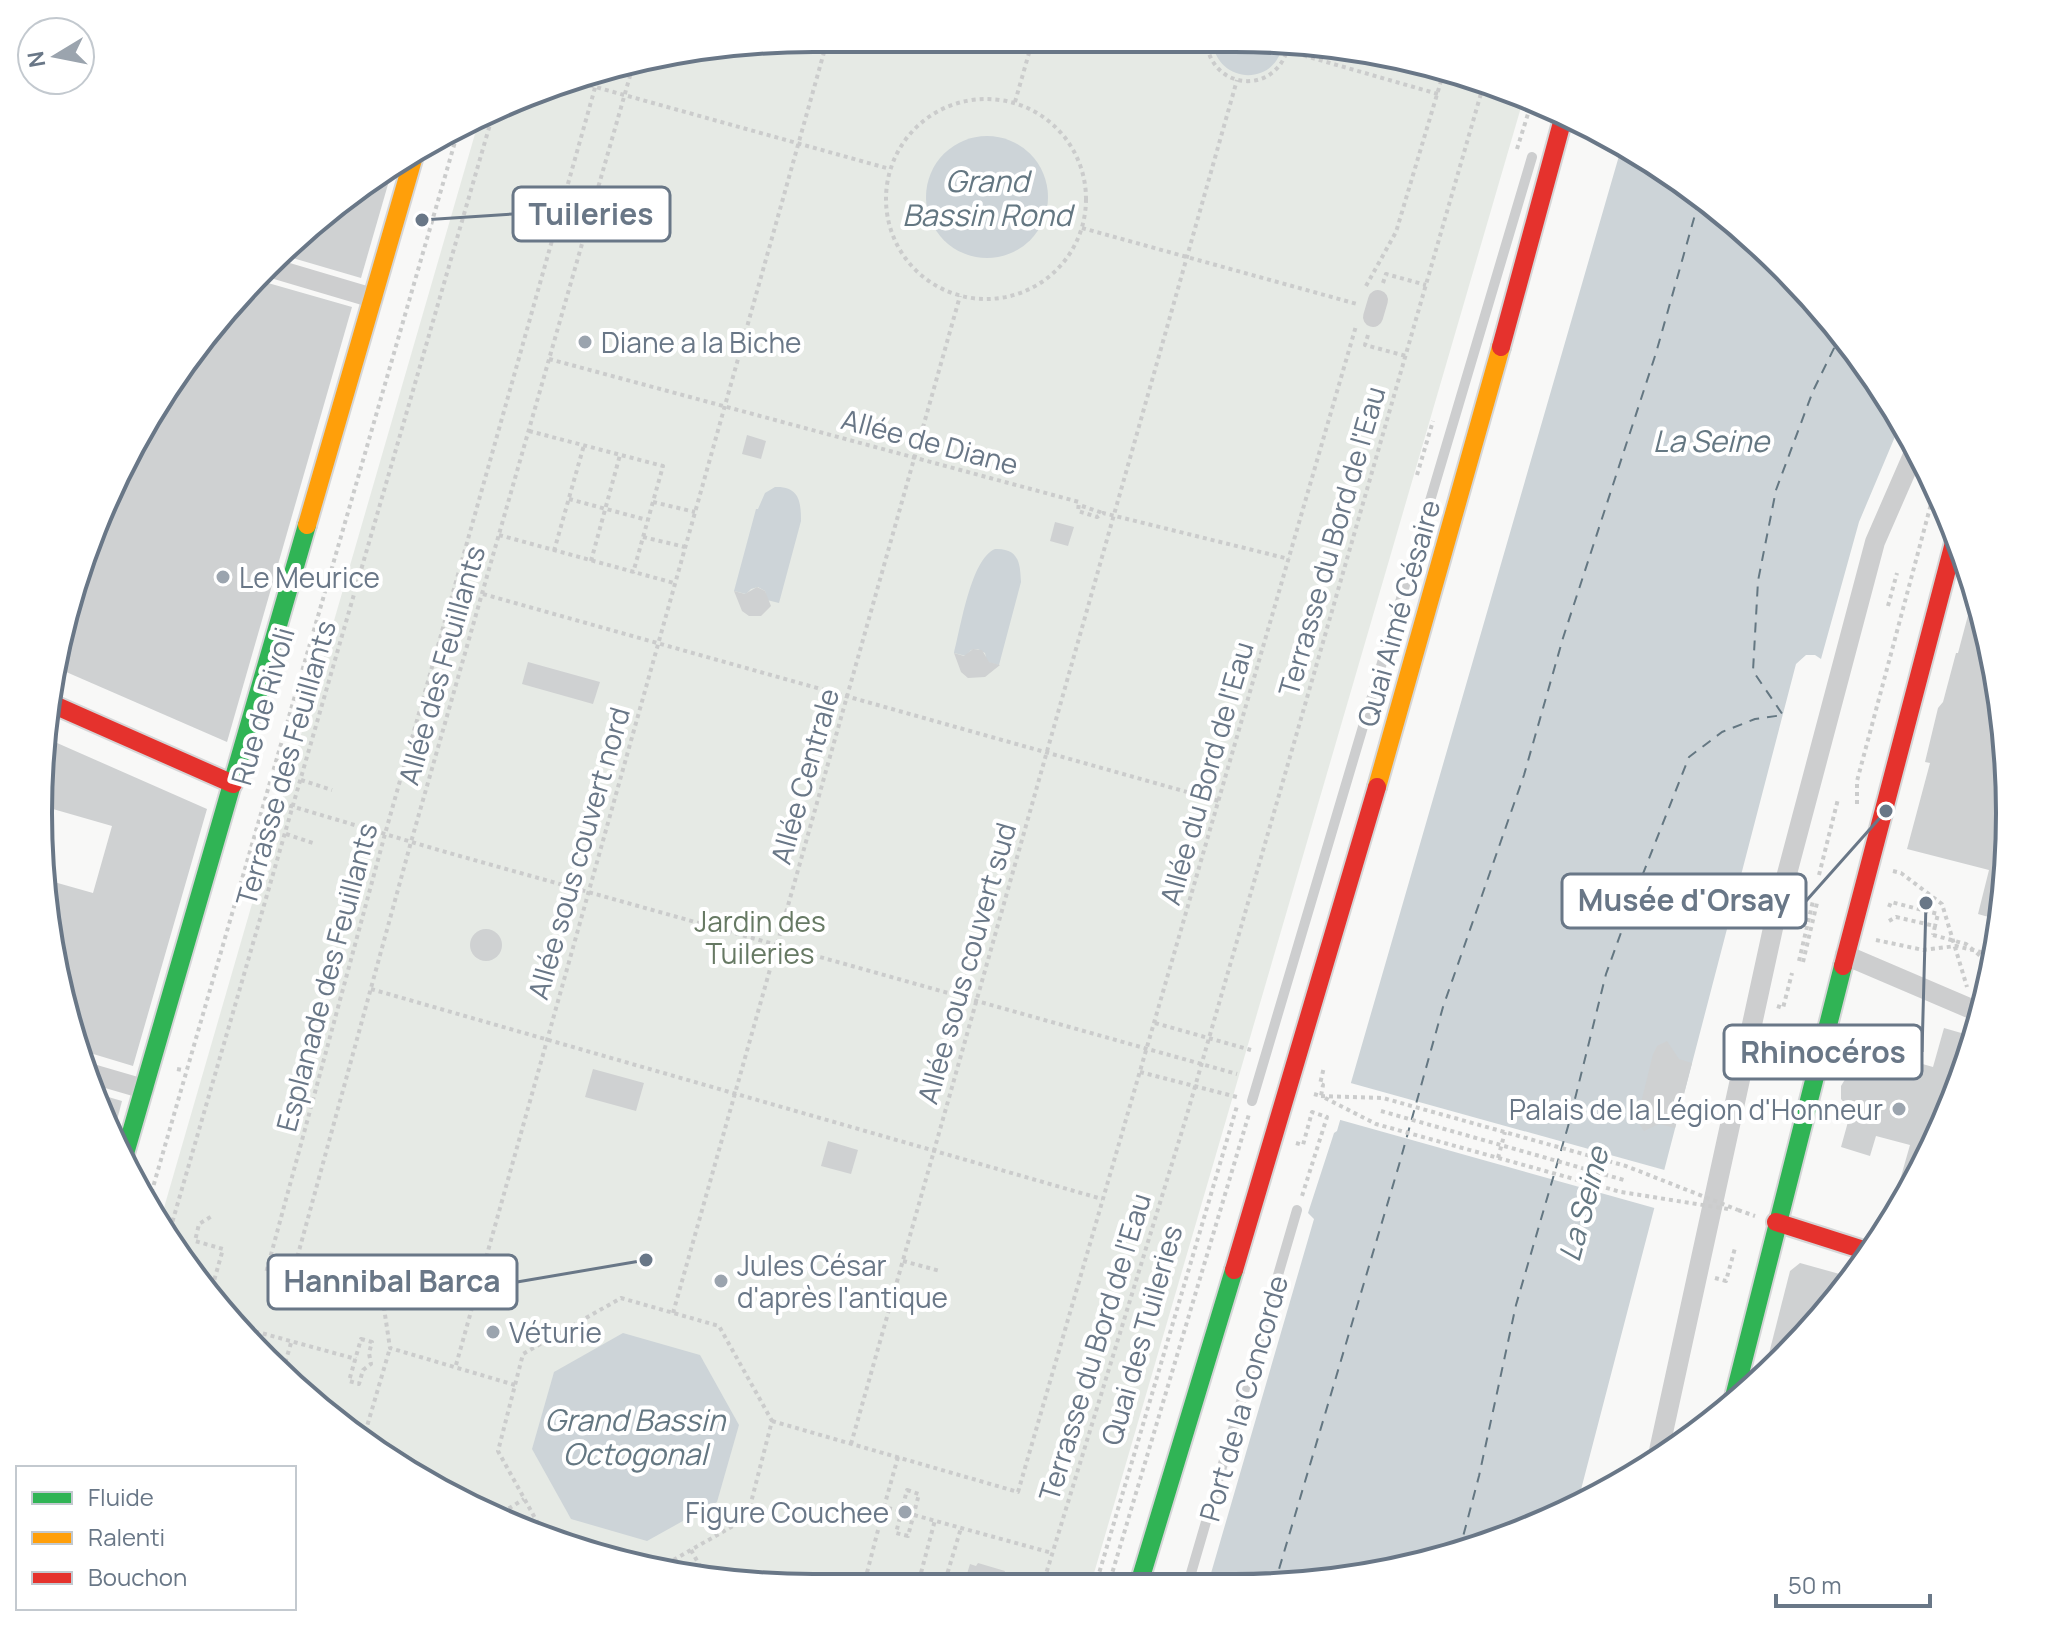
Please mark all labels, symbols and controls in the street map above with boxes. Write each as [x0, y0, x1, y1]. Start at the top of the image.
north arrow [16, 16, 96, 96]
text: N [20, 49, 52, 70]
water label: Grand Bassin Rond [902, 160, 1076, 235]
callout: Tuileries [513, 187, 670, 241]
text: Tuileries [528, 193, 654, 234]
place label: Diane a la Biche [601, 323, 801, 361]
marker: Diane a la Biche [576, 333, 594, 351]
street label: Terrasse du Bord de l'Eau [1269, 382, 1393, 700]
street label: Allée de Diane [837, 399, 1023, 483]
water label: La Seine [1653, 420, 1771, 461]
street label: Quai Aimé Césaire [1347, 495, 1449, 731]
street label: Allée des Feuillants [389, 541, 493, 789]
place label: Le Meurice [239, 558, 380, 596]
marker: Le Meurice [214, 568, 232, 586]
street label: Terrasse des Feuillants [226, 616, 344, 910]
street label: Rue de Rivoli [221, 623, 303, 789]
street label: Allée du Bord de l'Eau [1150, 637, 1262, 909]
street label: Allée Centrale [761, 684, 847, 868]
street label: Allée sous couvert nord [518, 703, 638, 1003]
street label: Allée sous couvert sud [908, 818, 1024, 1108]
street label: Esplanade des Feuillants [267, 819, 385, 1135]
callout: Musée d'Orsay [1562, 874, 1806, 928]
text: Musée d'Orsay [1578, 879, 1790, 920]
park label: Jardin des Tuileries [694, 902, 826, 972]
callout: Rhinocéros [1724, 1025, 1922, 1079]
text: Rhinocéros [1740, 1031, 1906, 1072]
place label: Palais de la Légion d'Honneur [1509, 1090, 1883, 1128]
marker: Palais de la Légion d'Honneur [1890, 1100, 1908, 1118]
water label: La Seine [1548, 1141, 1618, 1265]
street label: Terrasse du Bord de l'Eau [1029, 1188, 1159, 1506]
street label: Quai des Tuileries [1091, 1221, 1191, 1449]
place label: Jules César d'après l'antique [737, 1246, 948, 1316]
callout: Hannibal Barca [268, 1255, 517, 1309]
text: Hannibal Barca [283, 1260, 501, 1301]
street label: Port de la Concorde [1190, 1271, 1296, 1525]
marker: Jules César d'après l'antique [712, 1272, 730, 1290]
place label: Véturie [509, 1313, 602, 1351]
marker: Véturie [484, 1323, 502, 1341]
water label: Grand Bassin Octogonal [545, 1399, 727, 1474]
legend [16, 1466, 296, 1610]
text: Fluide [88, 1480, 154, 1513]
place label: Figure Couchee [685, 1493, 889, 1531]
marker: Figure Couchee [896, 1503, 914, 1521]
text: Ralenti [88, 1520, 165, 1553]
scale bar [1776, 1558, 1930, 1608]
text: Bouchon [88, 1560, 187, 1593]
text: 50 m [1788, 1568, 1842, 1601]

